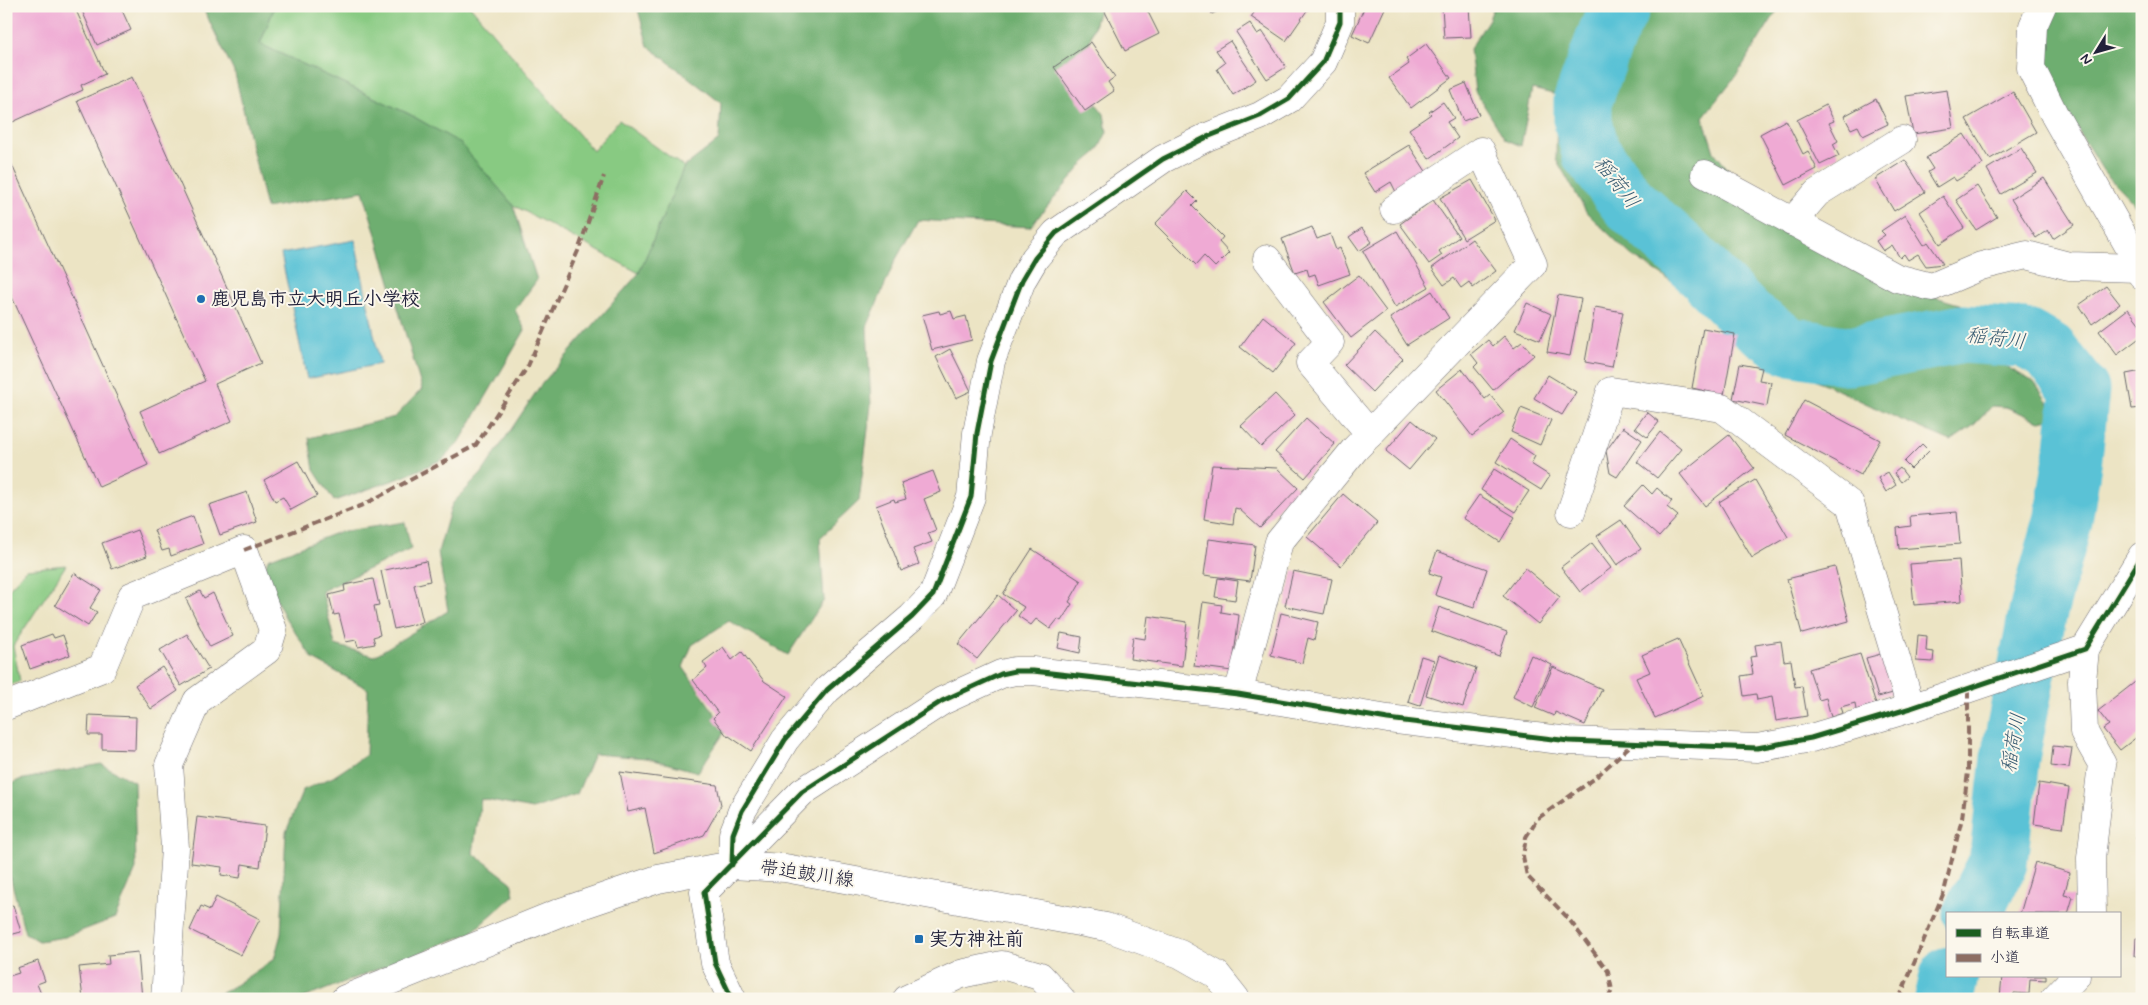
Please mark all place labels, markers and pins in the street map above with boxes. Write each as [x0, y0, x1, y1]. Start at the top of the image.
place label: 鹿児島市立大明丘小学校 [211, 287, 420, 312]
marker: 鹿児島市立大明丘小学校 [195, 293, 207, 305]
place label: 実方神社前 [929, 927, 1024, 952]
marker: 実方神社前 [913, 933, 925, 945]

